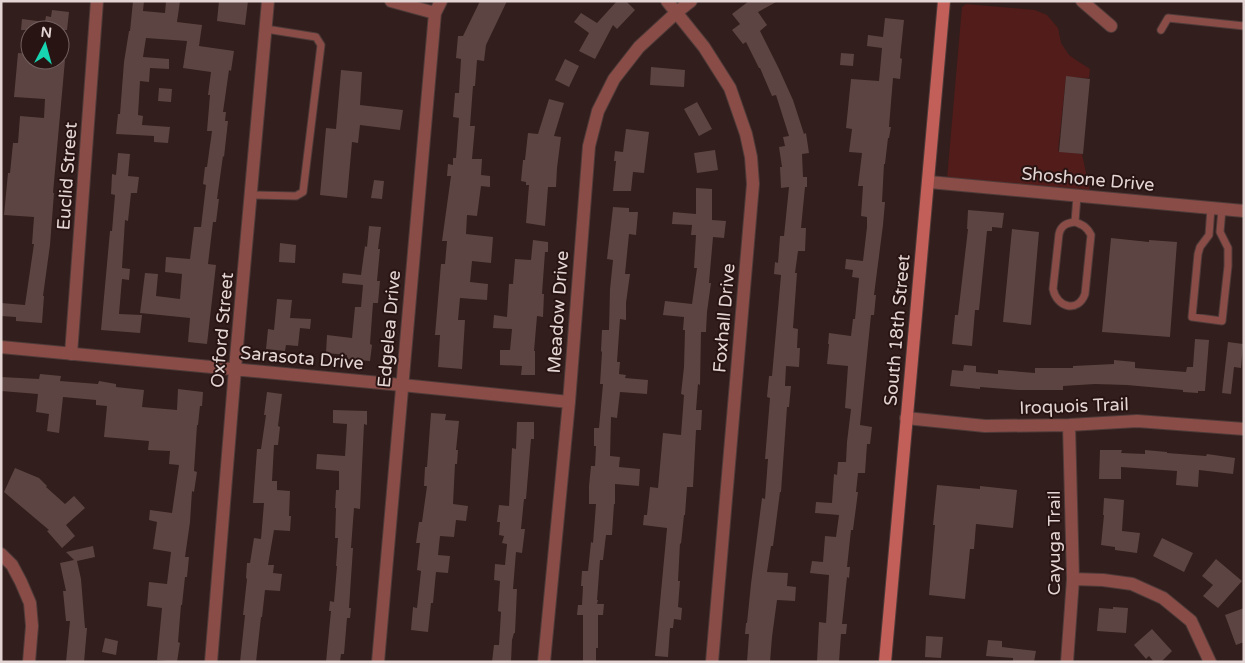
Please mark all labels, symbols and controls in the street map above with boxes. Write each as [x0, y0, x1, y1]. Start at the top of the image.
north arrow [20, 20, 70, 70]
text: N [40, 24, 53, 42]
street label: Euclid Street [52, 121, 82, 231]
street label: Shoshone Drive [1021, 162, 1155, 196]
street label: Meadow Drive [543, 250, 573, 374]
street label: South 18th Street [879, 253, 915, 407]
street label: Foxhall Drive [708, 262, 740, 374]
street label: Edgelea Drive [373, 269, 405, 389]
street label: Oxford Street [206, 271, 238, 389]
street label: Sarasota Drive [239, 342, 365, 374]
street label: Iroquois Trail [1019, 393, 1129, 419]
street label: Cayuga Trail [1043, 490, 1065, 596]

